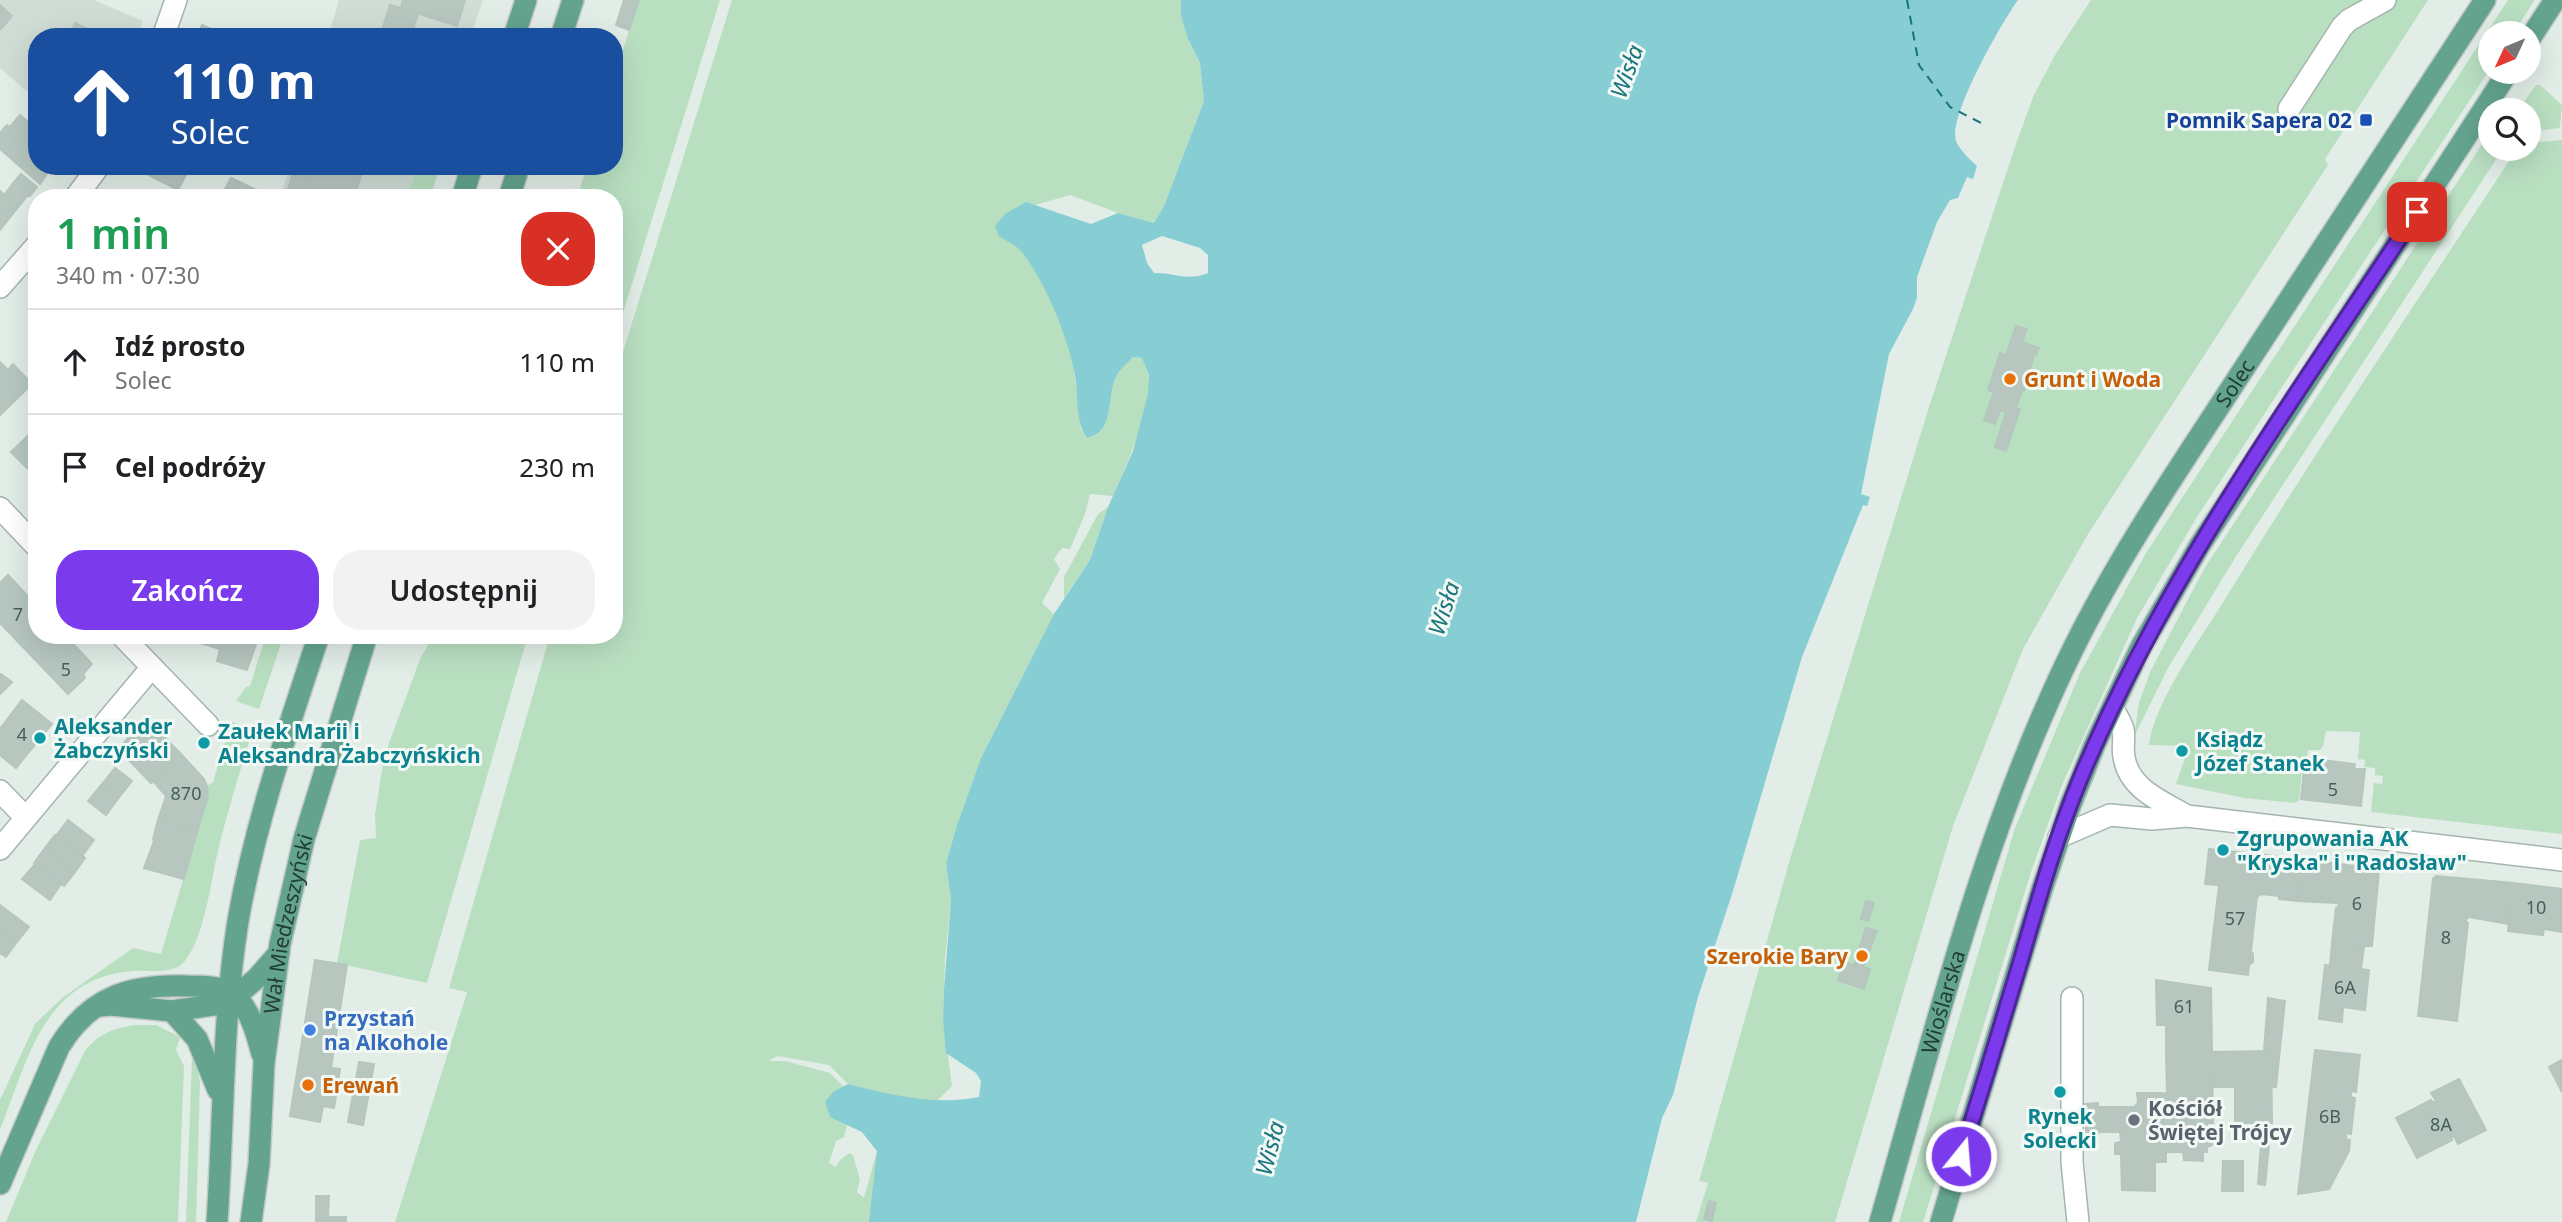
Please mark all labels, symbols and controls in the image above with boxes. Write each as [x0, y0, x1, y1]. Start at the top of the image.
north arrow [2478, 21, 2541, 84]
map controls [2478, 21, 2541, 161]
water label: Wisła [1602, 40, 1650, 102]
text: 110 m [171, 47, 316, 113]
icon: ahead [56, 56, 147, 147]
button: search [2478, 98, 2541, 161]
place label: Pomnik Sapera 02 [2166, 106, 2352, 134]
text: Solec [171, 110, 250, 153]
marker: Pomnik Sapera 02 [2358, 112, 2374, 128]
pin [2387, 182, 2447, 242]
icon: arrive [2398, 193, 2436, 231]
text: 1 min [56, 204, 170, 261]
button: close [521, 212, 595, 286]
text: 340 m · 07:30 [56, 259, 200, 291]
text: Idź prosto [115, 328, 246, 364]
icon: ahead [56, 343, 94, 381]
text: 110 m [519, 344, 595, 380]
street label: Solec [2209, 354, 2260, 412]
text: Solec [115, 364, 172, 396]
place label: Grunt i Woda [2024, 365, 2161, 393]
marker: Grunt i Woda [2002, 371, 2018, 387]
icon: arrive [56, 448, 94, 486]
text: Cel podróży [115, 449, 266, 485]
text: 230 m [519, 449, 595, 485]
button: Zakończ [56, 550, 319, 630]
button: Udostępnij [333, 550, 595, 630]
water label: Wisła [1419, 577, 1467, 639]
house number: 7 [13, 602, 23, 626]
house number: 5 [61, 657, 71, 681]
place label: Aleksander Żabczyński [54, 712, 173, 764]
place label: Zaułek Marii i Aleksandra Żabczyńskich [218, 717, 481, 769]
house number: 4 [17, 722, 27, 746]
place label: Ksiądz Józef Stanek [2194, 725, 2326, 777]
marker: Aleksander Żabczyński [32, 730, 48, 746]
marker: Zaułek Marii i Aleksandra Żabczyńskich [196, 735, 212, 751]
marker: Ksiądz Józef Stanek [2174, 743, 2190, 759]
house number: 5 [2328, 777, 2338, 801]
house number: 870 [171, 781, 201, 805]
place label: Zgrupowania AK "Kryska" i "Radosław" [2237, 824, 2467, 876]
street label: Wał Miedzeszyński [257, 830, 319, 1016]
marker: Zgrupowania AK "Kryska" i "Radosław" [2215, 842, 2231, 858]
house number: 6 [2352, 891, 2362, 915]
house number: 10 [2526, 895, 2546, 919]
house number: 57 [2225, 906, 2245, 930]
house number: 8 [2441, 925, 2451, 949]
place label: Szerokie Bary [1706, 942, 1848, 970]
street label: Wioślarska [1914, 947, 1971, 1057]
marker: Szerokie Bary [1854, 948, 1870, 964]
house number: 6A [2334, 975, 2356, 999]
house number: 61 [2174, 994, 2194, 1018]
place label: Przystań na Alkohole [324, 1004, 448, 1056]
marker: Przystań na Alkohole [302, 1022, 318, 1038]
place label: Erewań [322, 1071, 399, 1099]
marker: Erewań [300, 1077, 316, 1093]
marker: Rynek Solecki [2052, 1084, 2068, 1100]
place label: Kościół Świętej Trójcy [2148, 1094, 2292, 1146]
place label: Rynek Solecki [2023, 1102, 2097, 1154]
house number: 6B [2319, 1104, 2341, 1128]
marker: Kościół Świętej Trójcy [2126, 1112, 2142, 1128]
house number: 8A [2430, 1112, 2452, 1136]
water label: Wisła [1246, 1118, 1292, 1178]
position arrow [1924, 1119, 1998, 1193]

